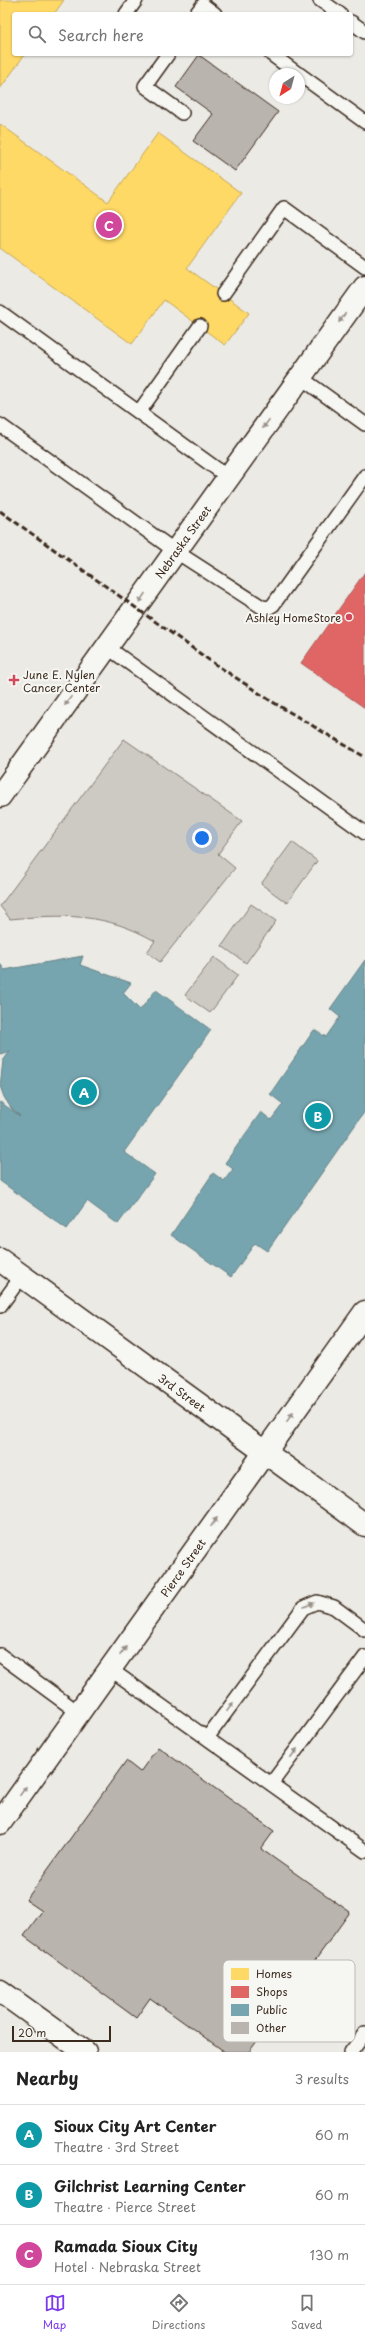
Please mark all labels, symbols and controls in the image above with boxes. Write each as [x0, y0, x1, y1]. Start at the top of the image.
search box [12, 12, 353, 56]
icon: search [26, 23, 48, 45]
text: Search here [58, 23, 144, 46]
north arrow [269, 68, 305, 104]
pin: C [96, 210, 122, 240]
one-way arrow [338, 313, 346, 324]
one-way arrow [262, 419, 270, 429]
street label: Nebraska Street [150, 502, 214, 582]
one-way arrow [138, 593, 146, 603]
place label: Ashley HomeStore [245, 609, 341, 626]
marker: Ashley HomeStore [344, 612, 354, 622]
place label: June E. Nylen Cancer Center [23, 666, 101, 696]
marker: June E. Nylen Cancer Center [8, 674, 20, 686]
one-way arrow [64, 696, 72, 707]
your location [192, 828, 212, 848]
pin: A [71, 1077, 97, 1107]
pin: B [305, 1101, 331, 1131]
street label: 3rd Street [155, 1369, 210, 1415]
one-way arrow [286, 1411, 294, 1422]
one-way arrow [210, 1517, 218, 1528]
street label: Pierce Street [156, 1534, 210, 1600]
one-way arrow [304, 1602, 316, 1608]
one-way arrow [119, 1646, 127, 1656]
one-way arrow [226, 1702, 234, 1712]
one-way arrow [290, 1747, 298, 1758]
one-way arrow [19, 1786, 27, 1796]
legend [223, 1960, 355, 2042]
text: Homes [256, 1965, 292, 1982]
text: Shops [256, 1983, 287, 2000]
text: Public [256, 2001, 287, 2018]
text: Other [256, 2019, 287, 2036]
scale bar [12, 2024, 111, 2043]
text: 20 m [18, 2024, 46, 2041]
text: Nearby [16, 2065, 78, 2091]
text: 3 results [295, 2069, 349, 2088]
text: Sioux City Art Center [54, 2114, 216, 2137]
text: A [24, 2125, 34, 2144]
text: 60 m [315, 2125, 349, 2144]
text: Theatre · 3rd Street [54, 2137, 179, 2156]
text: Gilchrist Learning Center [54, 2174, 246, 2197]
text: B [25, 2185, 33, 2204]
text: 60 m [315, 2185, 349, 2204]
text: Theatre · Pierce Street [54, 2197, 196, 2216]
text: Ramada Sioux City [54, 2234, 198, 2257]
text: C [24, 2245, 34, 2264]
text: 130 m [310, 2245, 349, 2264]
text: Hotel · Nebraska Street [54, 2257, 201, 2276]
tab: Map [43, 2292, 66, 2333]
tab: Directions [152, 2292, 205, 2333]
tab: Saved [291, 2292, 322, 2333]

